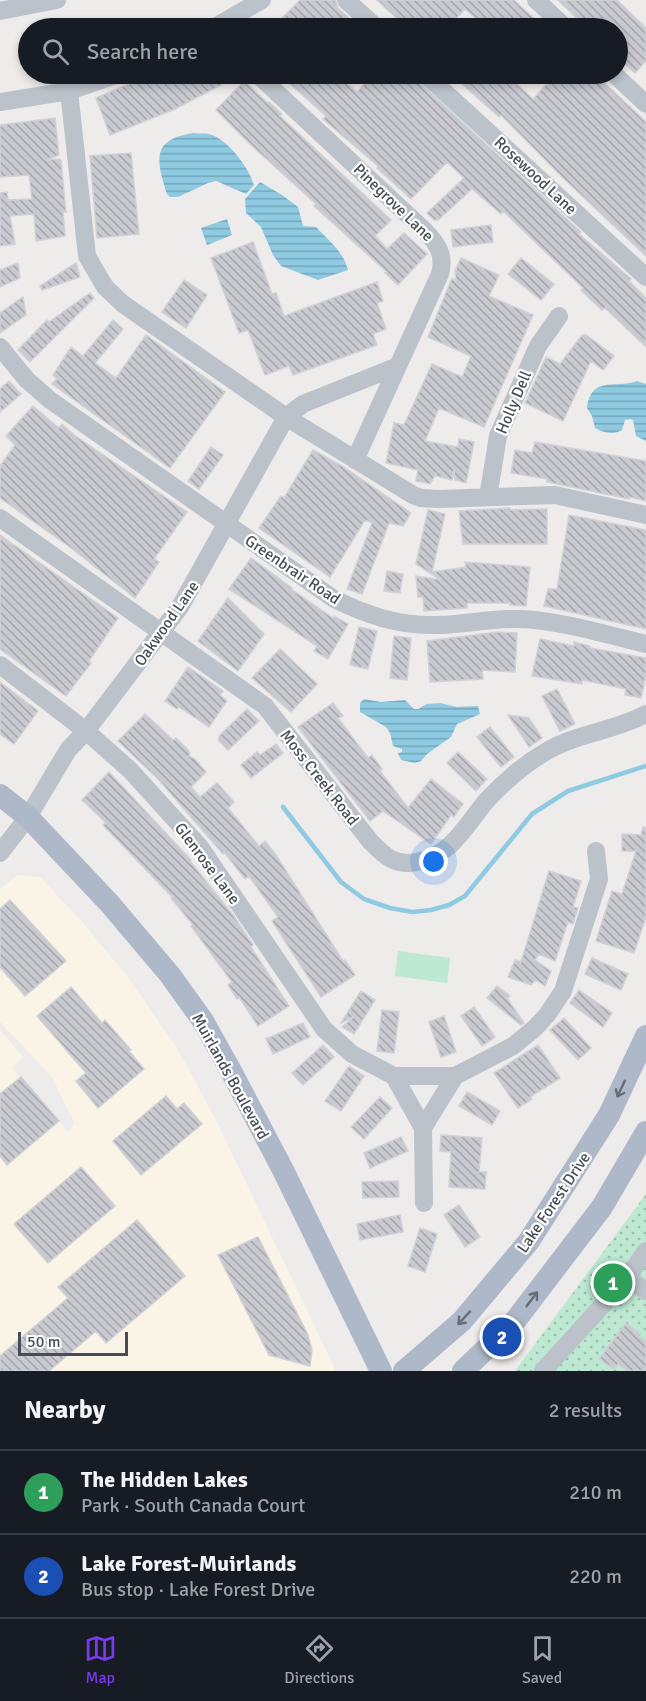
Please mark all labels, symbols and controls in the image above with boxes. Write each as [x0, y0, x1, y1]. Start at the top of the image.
search box [18, 18, 628, 84]
icon: search [39, 35, 72, 68]
text: Search here [87, 38, 198, 65]
street label: Rosewood Lane [490, 132, 581, 219]
street label: Pinegrove Lane [349, 159, 438, 246]
street label: Holly Dell [492, 367, 536, 437]
street label: Greenbrair Road [241, 531, 344, 609]
street label: Oakwood Lane [130, 577, 204, 670]
street label: Moss Creek Road [276, 726, 363, 829]
street label: Glenrose Lane [170, 819, 244, 908]
your location [419, 847, 448, 876]
street label: Muirlands Boulevard [187, 1010, 273, 1143]
one-way arrow [615, 1079, 627, 1097]
street label: Lake Forest Drive [513, 1148, 595, 1257]
pin: 1 [594, 1260, 632, 1306]
one-way arrow [526, 1291, 538, 1307]
one-way arrow [456, 1310, 471, 1325]
pin: 2 [482, 1314, 522, 1360]
scale bar [18, 1329, 128, 1356]
text: 50 m [27, 1332, 61, 1352]
text: Nearby [24, 1394, 105, 1426]
text: 2 results [549, 1398, 622, 1423]
text: The Hidden Lakes [81, 1466, 248, 1493]
text: 1 [38, 1480, 49, 1505]
text: 210 m [569, 1480, 622, 1505]
text: Park · South Canada Court [81, 1493, 305, 1518]
text: Lake Forest-Muirlands [81, 1550, 296, 1577]
text: 2 [38, 1564, 49, 1589]
text: 220 m [569, 1564, 622, 1589]
text: Bus stop · Lake Forest Drive [81, 1577, 315, 1602]
tab: Map [84, 1632, 117, 1688]
tab: Directions [284, 1632, 354, 1688]
tab: Saved [522, 1632, 562, 1688]

